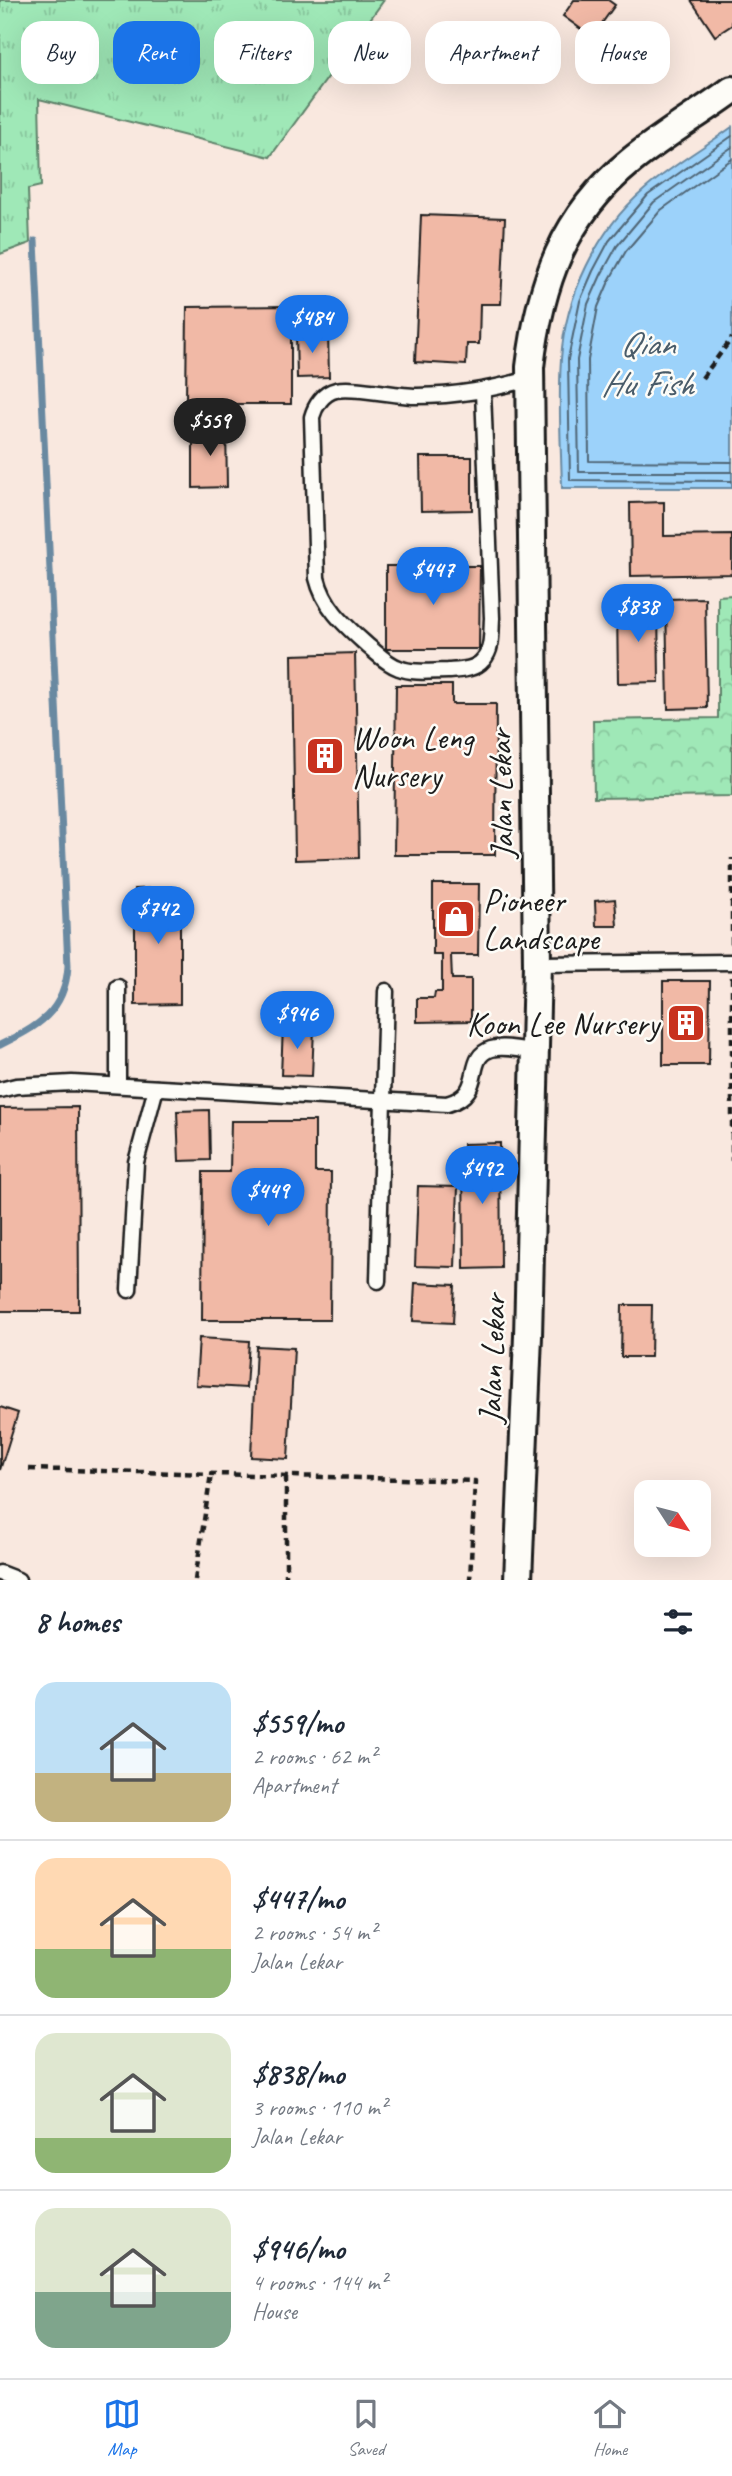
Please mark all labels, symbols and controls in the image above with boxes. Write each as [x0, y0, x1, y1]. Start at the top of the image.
chip: Buy [21, 21, 99, 84]
chip: Rent [113, 21, 200, 84]
chip: Filters [214, 21, 314, 84]
chip: New [328, 21, 411, 84]
chip: Apartment [425, 21, 561, 84]
chip: House [575, 21, 670, 84]
pin: $484 [271, 296, 353, 355]
text: $484 [291, 303, 333, 332]
water label: Qian Hu Fish [601, 321, 696, 406]
pin: $559 [169, 398, 251, 458]
text: $559 [190, 406, 230, 435]
pin: $447 [392, 548, 474, 607]
text: $447 [412, 555, 454, 584]
pin: $838 [597, 584, 679, 644]
text: $838 [617, 592, 659, 621]
place label: Woon Leng Nursery [352, 717, 476, 797]
street label: Jalan Lekar [479, 726, 523, 861]
building icon: Woon Leng Nursery [304, 735, 346, 777]
place label: Pioneer Landscape [483, 880, 601, 960]
pin: $742 [117, 886, 199, 946]
text: $742 [137, 894, 179, 923]
shop icon: Pioneer Landscape [435, 898, 477, 940]
pin: $946 [256, 992, 338, 1051]
text: $946 [276, 999, 318, 1028]
building icon: Koon Lee Nursery [665, 1002, 707, 1044]
place label: Koon Lee Nursery [467, 1003, 662, 1045]
pin: $492 [441, 1146, 523, 1206]
text: $492 [461, 1154, 503, 1183]
pin: $449 [227, 1168, 309, 1228]
text: $449 [247, 1176, 289, 1205]
street label: Jalan Lekar [469, 1291, 515, 1426]
north arrow [634, 1480, 710, 1558]
map controls [634, 1480, 711, 1557]
text: 8 homes [35, 1603, 120, 1641]
icon: filters [659, 1603, 697, 1641]
text: $559/mo [252, 1704, 343, 1742]
icon: home [91, 1710, 175, 1794]
text: 2 rooms · 62 m² [252, 1742, 376, 1771]
text: Apartment [252, 1771, 337, 1800]
text: $447/mo [252, 1880, 344, 1918]
icon: home [91, 1886, 175, 1970]
text: 2 rooms · 54 m² [252, 1918, 376, 1947]
text: Jalan Lekar [252, 1947, 342, 1976]
text: $838/mo [252, 2055, 344, 2093]
icon: home [91, 2061, 175, 2145]
text: 3 rooms · 110 m² [252, 2093, 387, 2122]
text: Jalan Lekar [252, 2122, 342, 2151]
text: $946/mo [252, 2230, 345, 2268]
icon: home [91, 2236, 175, 2320]
text: 4 rooms · 144 m² [252, 2268, 387, 2297]
text: House [252, 2297, 297, 2326]
tab: Map [103, 2395, 141, 2461]
tab: Saved [347, 2395, 385, 2461]
tab: Home [591, 2395, 629, 2461]

